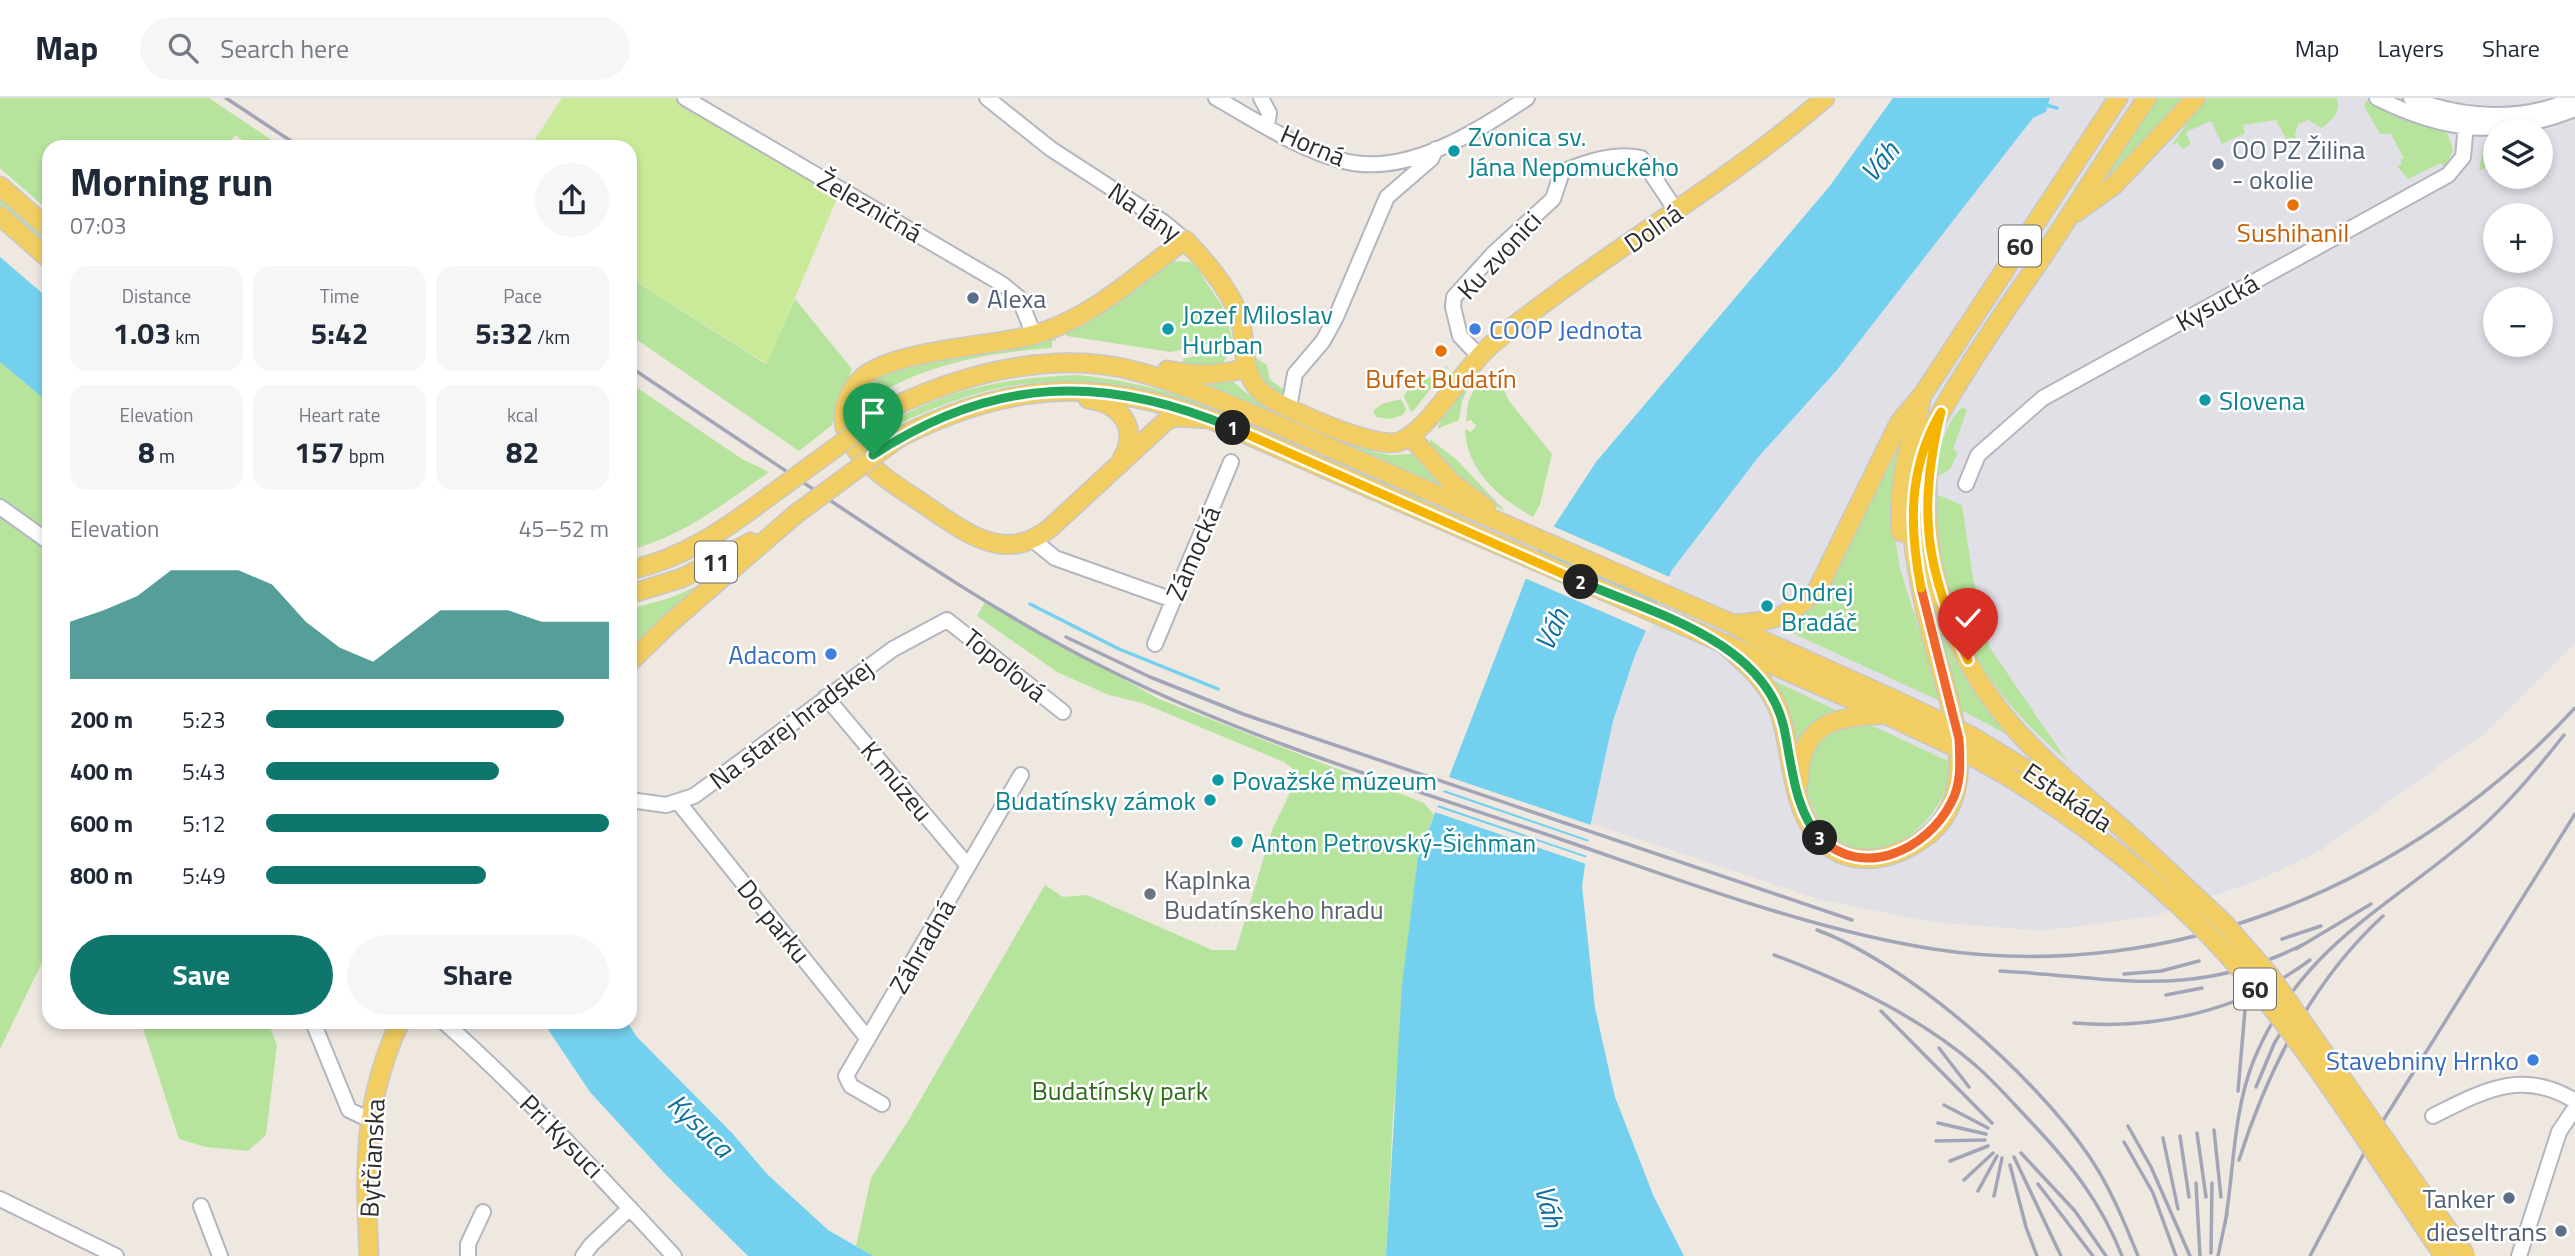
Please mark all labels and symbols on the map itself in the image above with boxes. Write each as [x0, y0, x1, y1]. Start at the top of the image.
street label: Horná [1274, 114, 1352, 176]
place label: Zvonica sv. Jána Nepomuckého [1468, 117, 1679, 186]
water label: Váh [1849, 130, 1910, 191]
place label: OO PZ Žilina - okolie [2232, 130, 2365, 199]
marker: Zvonica sv. Jána Nepomuckého [1446, 143, 1462, 159]
marker: OO PZ Žilina - okolie [2210, 156, 2226, 172]
street label: Železničná [810, 160, 930, 252]
street label: Na lány [1100, 173, 1190, 251]
street label: Dolná [1616, 194, 1690, 262]
marker: Sushihanil [2285, 197, 2301, 213]
street label: Ku zvonici [1448, 202, 1550, 308]
place label: Sushihanil [2237, 213, 2349, 252]
road number: 60 [1999, 226, 2041, 266]
street label: Kysucká [2169, 263, 2265, 341]
place label: Alexa [987, 279, 1046, 318]
marker: Alexa [965, 290, 981, 306]
place label: Jozef Miloslav Hurban [1182, 295, 1333, 364]
place label: COOP Jednota [1489, 310, 1642, 349]
marker: Jozef Miloslav Hurban [1160, 321, 1176, 337]
marker: COOP Jednota [1467, 321, 1483, 337]
marker: Bufet Budatín [1433, 343, 1449, 359]
place label: Bufet Budatín [1365, 359, 1517, 398]
place label: Slovena [2219, 381, 2305, 420]
pin [843, 383, 903, 455]
marker: Slovena [2197, 392, 2213, 408]
pin: 1 [1216, 410, 1250, 446]
street label: Zámocká [1156, 500, 1230, 606]
road number: 11 [695, 542, 737, 583]
pin: 2 [1564, 564, 1598, 600]
place label: Ondrej Bradáč [1781, 572, 1857, 641]
pin [1938, 588, 1998, 660]
marker: Ondrej Bradáč [1759, 598, 1775, 614]
water label: Váh [1523, 600, 1580, 657]
street label: Topoľová [955, 619, 1055, 711]
place label: Adacom [728, 635, 817, 674]
marker: Adacom [823, 646, 839, 662]
street label: Na starej hradskej [701, 649, 881, 799]
street label: K múzeu [852, 732, 942, 830]
street label: Estakáda [2015, 753, 2121, 841]
place label: Považské múzeum [1232, 761, 1437, 800]
marker: Považské múzeum [1210, 772, 1226, 788]
place label: Budatínsky zámok [995, 781, 1196, 820]
marker: Budatínsky zámok [1202, 792, 1218, 808]
pin: 3 [1802, 820, 1838, 856]
place label: Anton Petrovský-Šichman [1251, 823, 1536, 862]
marker: Anton Petrovský-Šichman [1229, 834, 1245, 850]
place label: Kaplnka Budatínskeho hradu [1164, 860, 1384, 929]
street label: Do parku [728, 871, 820, 971]
marker: Kaplnka Budatínskeho hradu [1142, 886, 1158, 902]
street label: Záhradná [879, 891, 965, 1001]
road number: 60 [2234, 968, 2276, 1010]
place label: Stavebniny Hrnko [2326, 1041, 2519, 1080]
marker: Stavebniny Hrnko [2525, 1052, 2541, 1068]
park label: Budatínsky park [1032, 1071, 1208, 1110]
water label: Kysuca [658, 1083, 745, 1169]
street label: Pri Kysuci [511, 1085, 613, 1187]
street label: Bytčianska [349, 1098, 395, 1218]
place label: Tanker [2422, 1179, 2495, 1218]
water label: Váh [1524, 1180, 1576, 1233]
marker: Tanker [2501, 1190, 2517, 1206]
place label: dieseltrans [2426, 1212, 2547, 1251]
marker: dieseltrans [2553, 1223, 2569, 1239]

